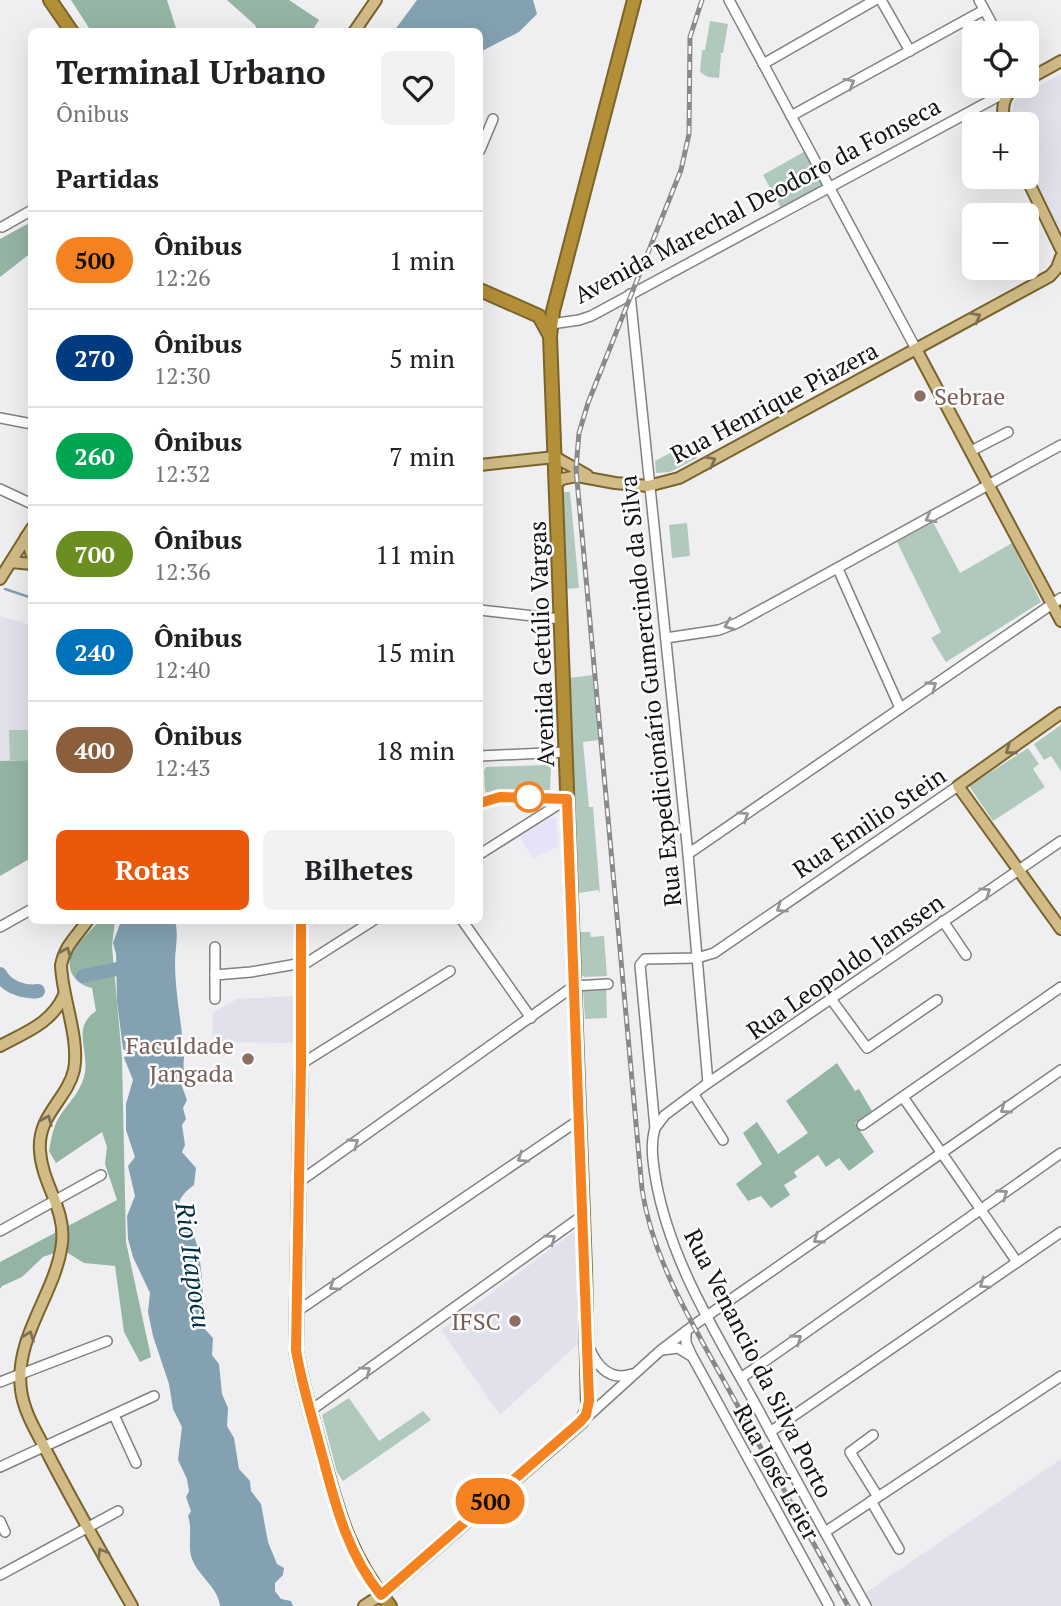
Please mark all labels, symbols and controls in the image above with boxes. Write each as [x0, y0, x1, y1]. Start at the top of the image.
map controls [962, 21, 1039, 280]
button: locate [962, 21, 1039, 98]
text: Terminal Urbano [56, 50, 326, 93]
button: heart [381, 51, 455, 125]
one-way arrow [843, 78, 855, 91]
street label: Avenida Marechal Deodoro da Fonseca [568, 89, 946, 311]
text: Ônibus [56, 98, 129, 129]
button: + [962, 112, 1039, 189]
text: Partidas [56, 161, 159, 195]
button: − [962, 203, 1039, 280]
text: Ônibus [154, 228, 242, 262]
text: 1 min [389, 243, 455, 277]
text: 500 [74, 244, 115, 276]
text: 12:26 [154, 262, 211, 293]
one-way arrow [969, 311, 982, 325]
text: Ônibus [154, 326, 242, 360]
street label: Rua Henrique Piazera [665, 334, 883, 470]
text: 5 min [389, 341, 455, 375]
text: 270 [74, 342, 115, 374]
text: 12:30 [154, 360, 211, 391]
place label: Sebrae [934, 380, 1005, 412]
marker: Sebrae [912, 388, 928, 404]
text: Ônibus [154, 424, 242, 458]
text: 7 min [389, 439, 455, 473]
text: 260 [74, 440, 115, 472]
one-way arrow [704, 456, 716, 469]
text: 12:32 [154, 458, 211, 489]
street label: Rua Expedicionário Gumercindo da Silva [611, 474, 689, 908]
one-way arrow [925, 510, 937, 523]
street label: Avenida Getúlio Vargas [521, 520, 561, 768]
text: Ônibus [154, 522, 242, 556]
text: 11 min [375, 537, 455, 571]
text: 700 [74, 538, 115, 570]
text: 12:36 [154, 556, 211, 587]
one-way arrow [724, 617, 736, 631]
text: Ônibus [154, 620, 242, 654]
text: 15 min [375, 635, 455, 669]
text: 240 [74, 636, 115, 668]
text: 12:40 [154, 654, 211, 685]
one-way arrow [924, 682, 937, 694]
text: Ônibus [154, 718, 242, 752]
text: 18 min [375, 733, 455, 767]
text: 400 [74, 734, 115, 766]
one-way arrow [1005, 742, 1018, 754]
text: 12:43 [154, 752, 211, 783]
street label: Rua Emilio Stein [786, 759, 952, 885]
unlabelled marker [514, 782, 544, 812]
one-way arrow [737, 811, 750, 824]
button: Rotas [56, 830, 249, 910]
button: Bilhetes [263, 830, 455, 910]
street label: Rua Leopoldo Janssen [740, 886, 950, 1046]
one-way arrow [979, 887, 992, 900]
one-way arrow [775, 899, 788, 912]
one-way arrow [58, 947, 72, 959]
place label: Faculdade Jangada [126, 1029, 234, 1089]
marker: Faculdade Jangada [240, 1051, 256, 1067]
one-way arrow [1000, 1101, 1013, 1113]
one-way arrow [39, 1115, 53, 1127]
one-way arrow [346, 1139, 359, 1151]
one-way arrow [517, 1150, 530, 1162]
one-way arrow [995, 1190, 1008, 1202]
water label: Rio Itapocu [168, 1199, 220, 1330]
street label: Rua Venancio da Silva Porto [677, 1223, 841, 1503]
one-way arrow [813, 1231, 826, 1243]
one-way arrow [543, 1235, 555, 1247]
one-way arrow [979, 1276, 992, 1288]
one-way arrow [329, 1278, 342, 1290]
place label: IFSC [451, 1305, 501, 1337]
marker: IFSC [507, 1313, 523, 1329]
one-way arrow [20, 1330, 34, 1342]
one-way arrow [789, 1335, 802, 1347]
one-way arrow [358, 1367, 371, 1379]
street label: Rua José Leier [727, 1398, 828, 1546]
line badge: 500 [450, 1478, 530, 1524]
text: 500 [470, 1485, 510, 1517]
one-way arrow [97, 1548, 110, 1560]

